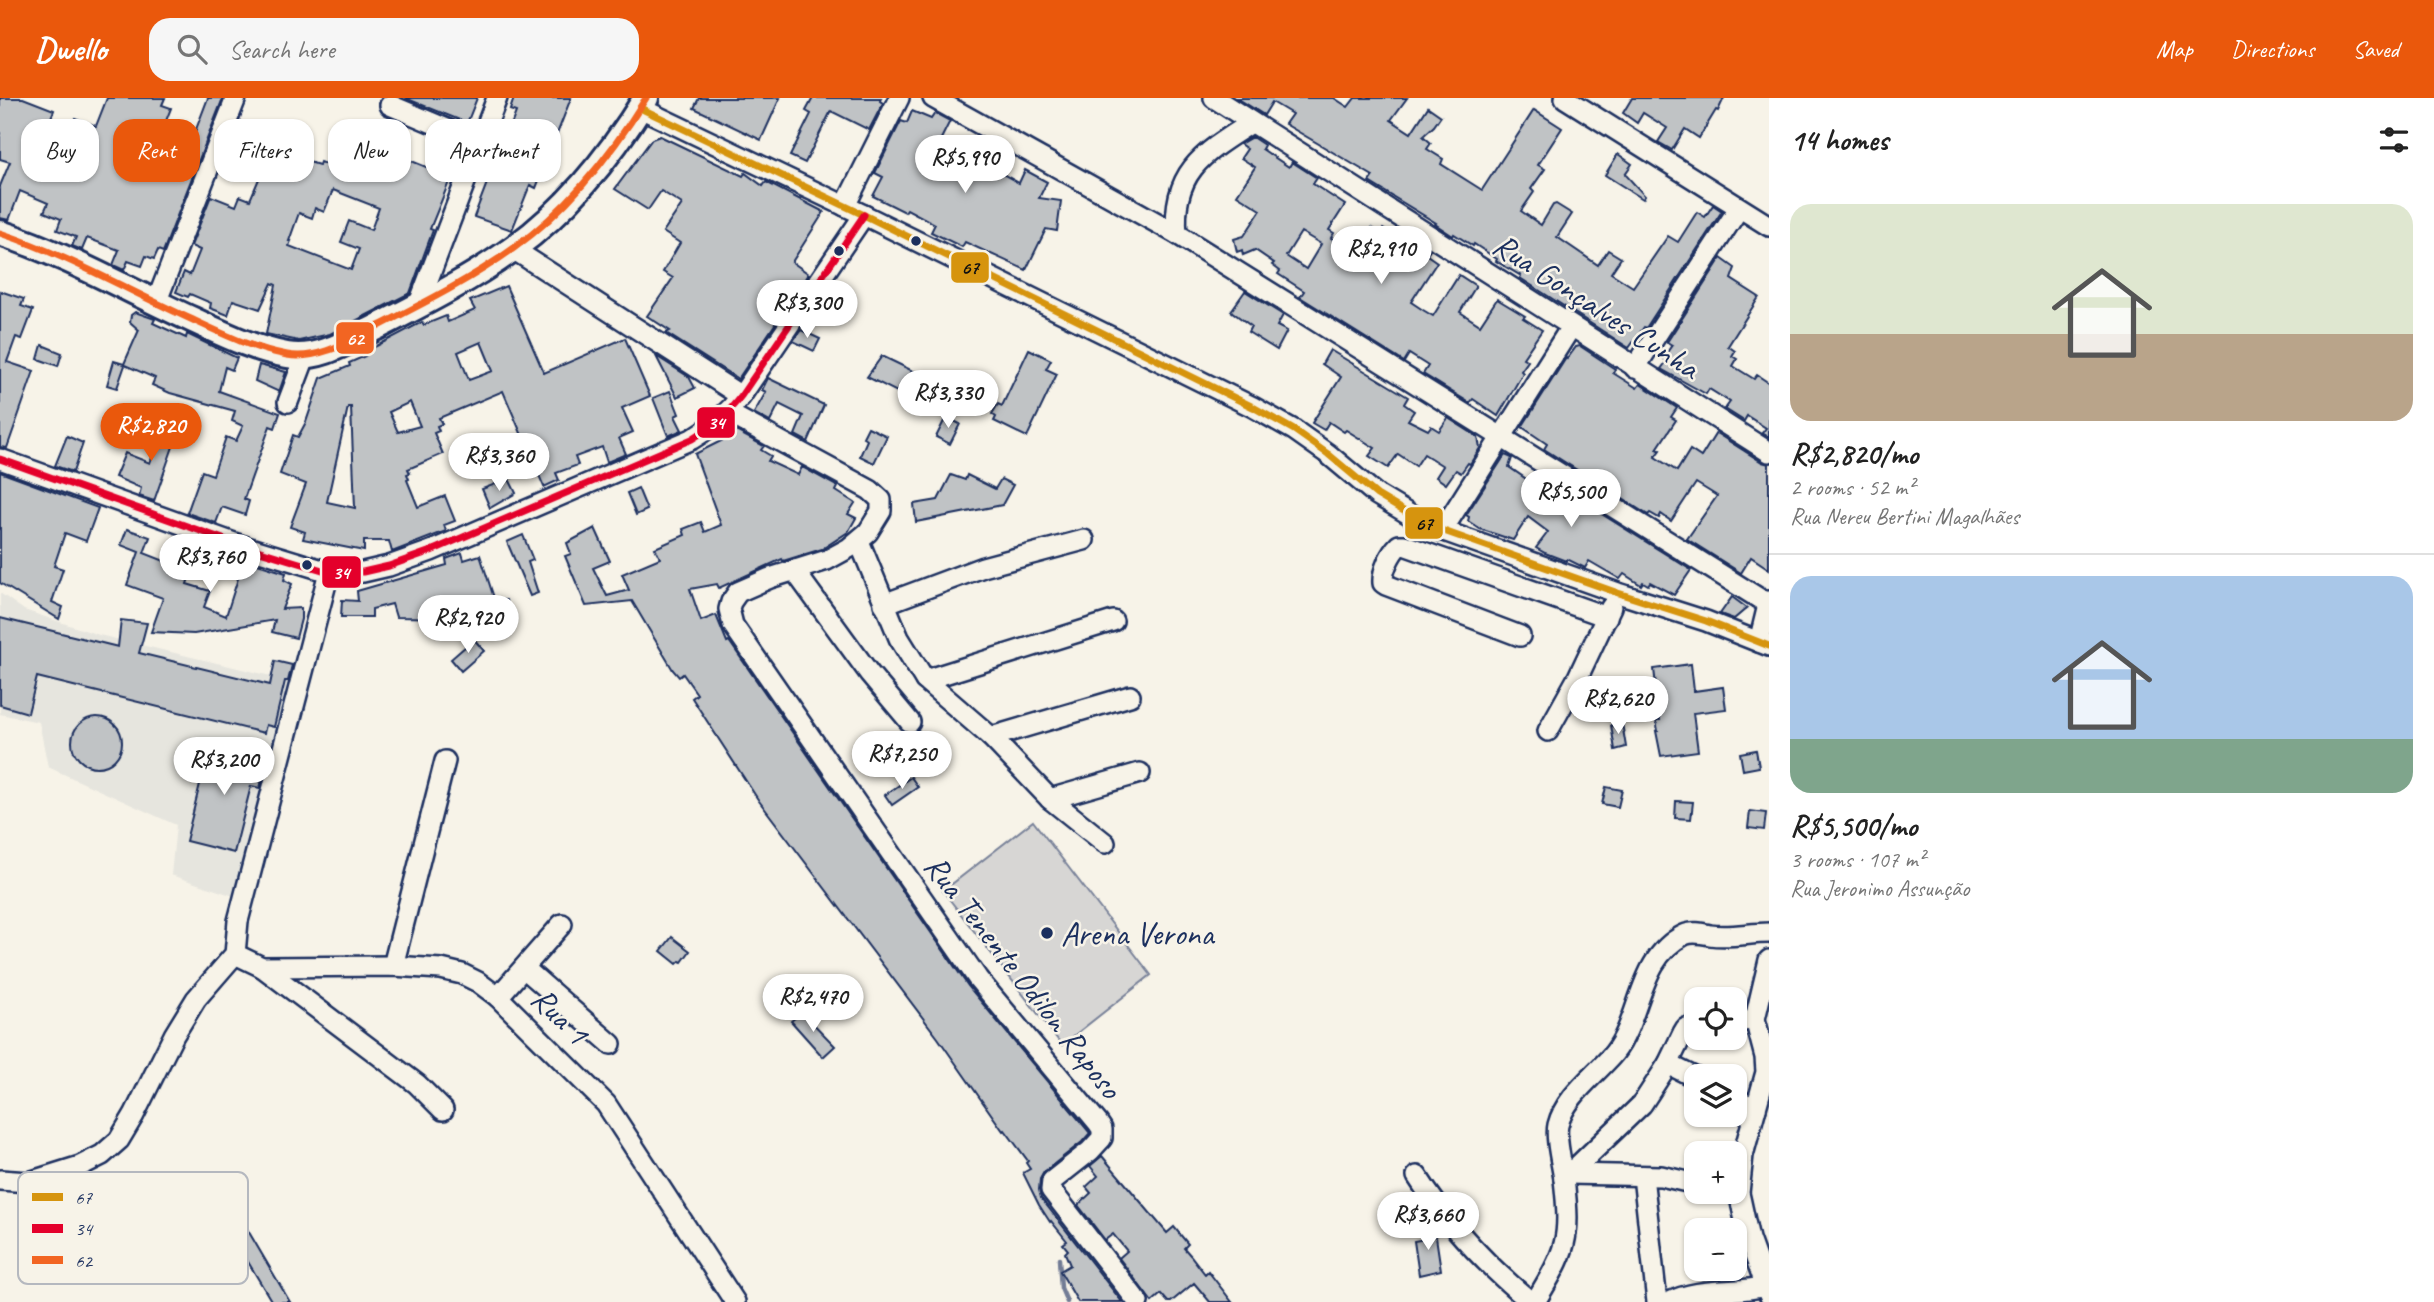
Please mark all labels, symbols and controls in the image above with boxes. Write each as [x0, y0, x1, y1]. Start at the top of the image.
search box [149, 18, 639, 81]
text: Dwello [35, 28, 107, 70]
icon: search [173, 30, 211, 68]
text: Search here [229, 33, 335, 66]
text: Map [2156, 34, 2193, 64]
text: Directions [2231, 34, 2314, 64]
text: Saved [2352, 34, 2399, 64]
chip: Buy [21, 119, 99, 182]
chip: Rent [113, 119, 200, 182]
chip: Filters [214, 119, 314, 182]
chip: New [328, 119, 411, 182]
chip: Apartment [425, 119, 561, 182]
text: 14 homes [1790, 121, 1888, 159]
icon: filters [2375, 121, 2413, 159]
pin: R$5,990 [900, 136, 1030, 195]
text: R$5,990 [931, 143, 999, 172]
street label: Rua Gonçalves Cunha [1485, 223, 1710, 390]
pin: R$2,910 [1316, 226, 1446, 286]
unlabelled marker [909, 234, 923, 248]
text: R$2,910 [1347, 234, 1415, 263]
unlabelled marker [832, 244, 846, 258]
icon: home [2039, 250, 2165, 376]
line badge: 67 [950, 251, 990, 284]
text: 67 [961, 256, 981, 280]
pin: R$3,300 [742, 280, 872, 340]
text: R$3,300 [773, 288, 841, 317]
line badge: 62 [335, 321, 375, 355]
text: 62 [346, 327, 366, 351]
pin: R$3,330 [883, 370, 1013, 430]
text: R$3,330 [914, 378, 982, 407]
pin: R$2,820 [86, 404, 216, 463]
line badge: 34 [696, 406, 736, 439]
text: R$2,820 [117, 411, 185, 440]
text: 34 [707, 411, 727, 435]
pin: R$3,360 [434, 434, 564, 493]
text: R$2,820/mo [1790, 435, 1918, 473]
text: R$3,360 [464, 441, 534, 470]
pin: R$5,500 [1506, 470, 1636, 529]
text: 2 rooms · 52 m² [1790, 473, 1914, 502]
text: R$5,500 [1537, 477, 1605, 506]
text: Rua Nereu Bertini Magalhães [1790, 502, 2019, 531]
line badge: 67 [1404, 506, 1444, 540]
text: 67 [1415, 512, 1435, 536]
pin: R$3,760 [145, 534, 275, 594]
text: R$3,760 [175, 542, 245, 571]
line badge: 34 [321, 555, 362, 589]
unlabelled marker [300, 558, 314, 572]
text: 34 [332, 561, 352, 585]
pin: R$2,920 [403, 596, 533, 655]
text: R$2,920 [434, 603, 502, 632]
icon: home [2039, 622, 2165, 748]
pin: R$2,620 [1553, 676, 1683, 736]
text: R$2,620 [1583, 684, 1653, 713]
pin: R$7,250 [837, 732, 967, 791]
pin: R$3,200 [159, 738, 289, 797]
text: R$7,250 [868, 739, 936, 768]
text: R$3,200 [190, 745, 258, 774]
text: R$5,500/mo [1790, 807, 1917, 845]
text: 3 rooms · 107 m² [1790, 845, 1925, 874]
street label: Rua Tenente Odilon Raposo [915, 846, 1133, 1109]
text: Rua Jeronimo Assunção [1790, 874, 1969, 903]
place label: Arena Verona [1061, 913, 1215, 955]
marker: Arena Verona [1039, 925, 1055, 941]
pin: R$2,470 [748, 974, 878, 1034]
street label: Rua 1 [522, 978, 600, 1055]
text: R$2,470 [779, 982, 847, 1011]
map controls [1684, 987, 1747, 1281]
button: locate [1684, 987, 1747, 1050]
button: layers [1684, 1064, 1747, 1127]
button: + [1684, 1141, 1747, 1204]
legend [18, 1172, 248, 1284]
text: 67 [75, 1186, 94, 1210]
pin: R$3,660 [1363, 1192, 1493, 1252]
text: R$3,660 [1393, 1200, 1463, 1229]
text: 34 [75, 1217, 95, 1241]
button: − [1684, 1218, 1747, 1281]
text: 62 [75, 1249, 94, 1273]

